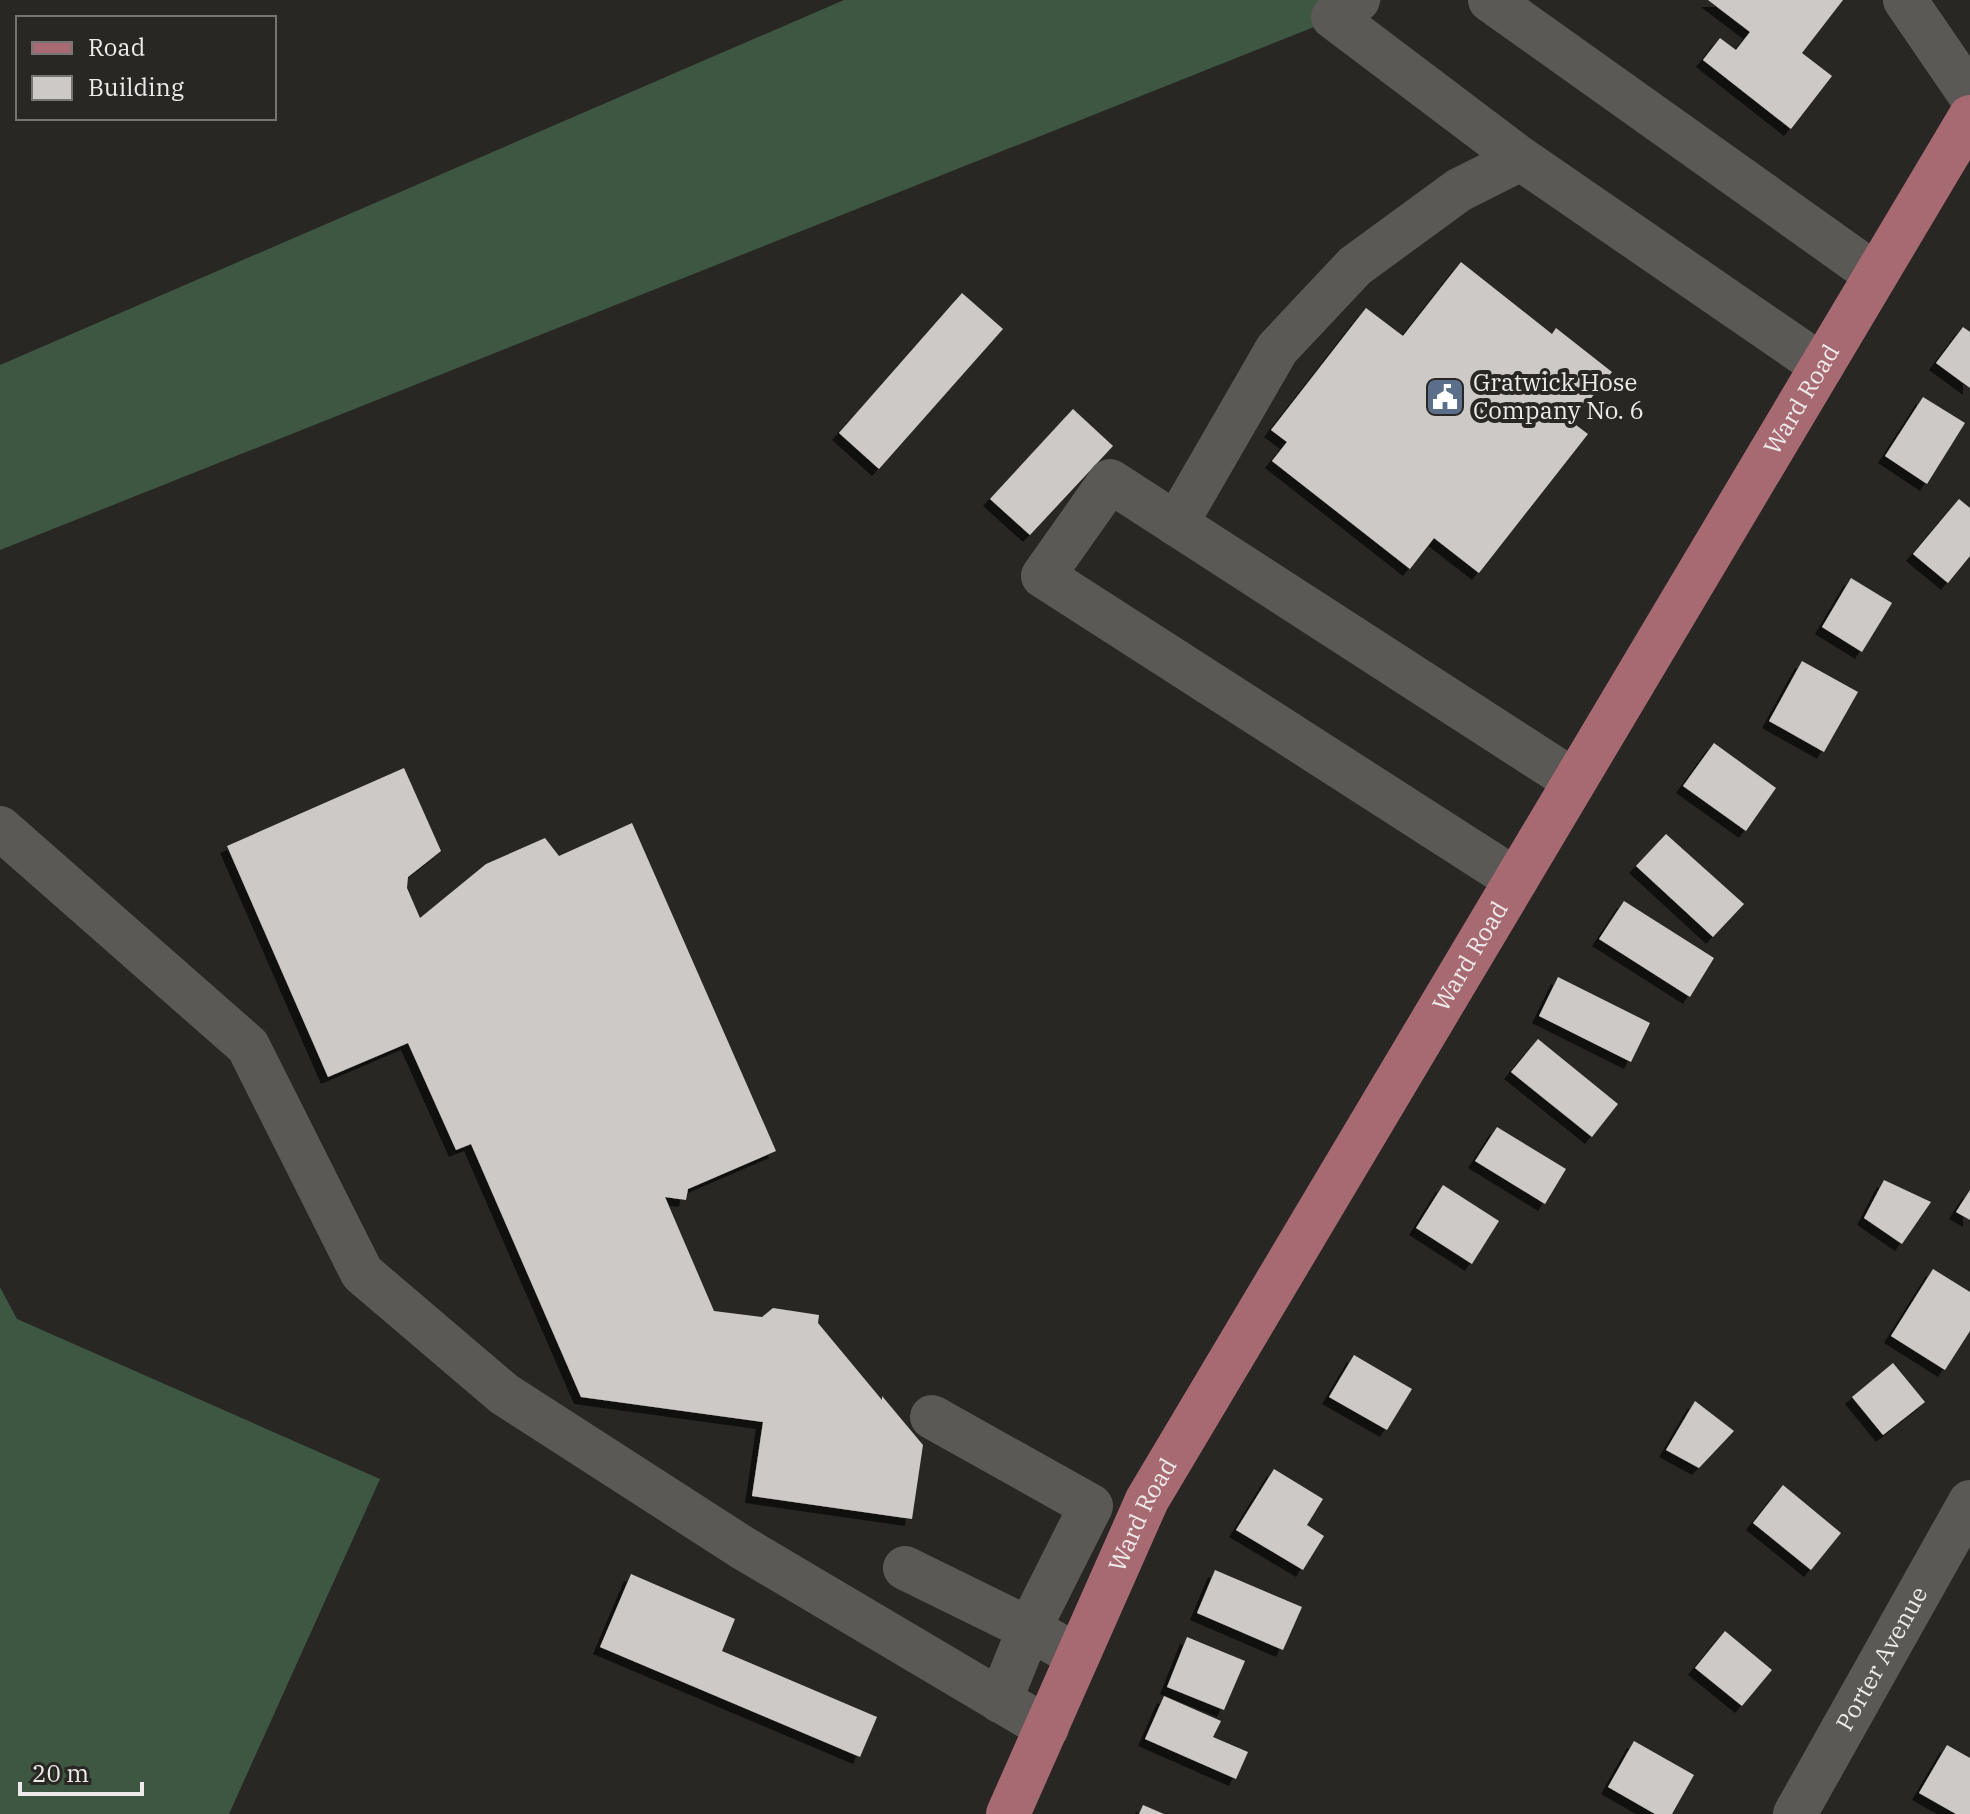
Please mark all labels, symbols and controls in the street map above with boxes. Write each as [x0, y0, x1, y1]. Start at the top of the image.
legend [16, 16, 276, 120]
text: Road [88, 31, 145, 63]
text: Building [88, 71, 184, 103]
street label: Ward Road [1756, 338, 1846, 460]
place label: Gratwick Hose Company No. 6 [1473, 366, 1644, 426]
public building icon: Gratwick Hose Company No. 6 [1424, 376, 1466, 418]
street label: Ward Road [1424, 895, 1515, 1017]
street label: Ward Road [1100, 1452, 1183, 1576]
street label: Porter Avenue [1828, 1580, 1935, 1736]
scale bar [20, 1746, 142, 1796]
text: 20 m [32, 1757, 89, 1789]

